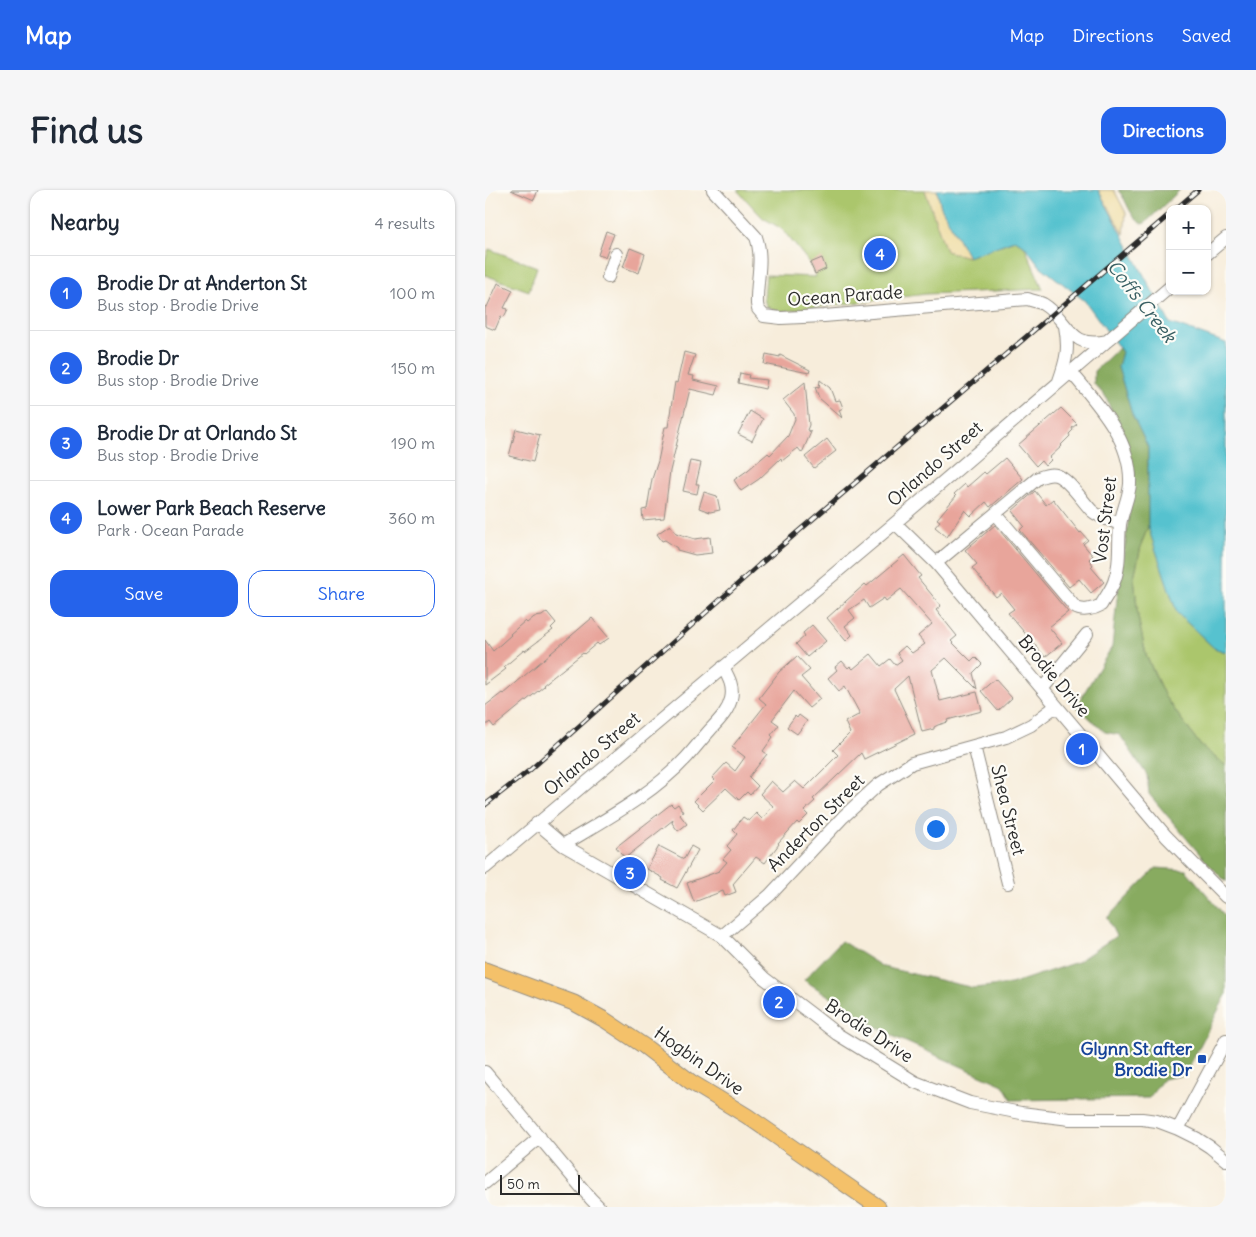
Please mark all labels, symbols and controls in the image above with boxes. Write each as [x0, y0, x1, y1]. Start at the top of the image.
text: Map [25, 20, 72, 50]
text: Map [1009, 24, 1044, 47]
text: Directions [1072, 24, 1154, 47]
text: Saved [1182, 24, 1231, 47]
button: Directions [1101, 107, 1226, 154]
text: Find us [30, 108, 143, 152]
map controls [1166, 205, 1211, 295]
button: + [1166, 205, 1211, 250]
text: Nearby [50, 209, 120, 236]
text: 4 results [374, 213, 435, 233]
pin: 4 [864, 235, 896, 273]
button: − [1166, 250, 1211, 295]
water label: Coffs Creek [1102, 255, 1182, 348]
text: Brodie Dr at Anderton St [97, 271, 307, 295]
street label: Ocean Parade [786, 280, 903, 311]
text: 1 [63, 283, 69, 303]
text: 100 m [390, 283, 435, 303]
text: Bus stop · Brodie Drive [97, 295, 259, 315]
text: Brodie Dr [97, 346, 179, 370]
text: 2 [62, 358, 70, 378]
text: 150 m [391, 358, 435, 378]
text: Bus stop · Brodie Drive [97, 370, 259, 390]
street label: Orlando Street [882, 416, 987, 511]
text: Brodie Dr at Orlando St [97, 421, 297, 445]
text: 3 [61, 433, 71, 453]
text: 190 m [391, 433, 435, 453]
text: Bus stop · Brodie Drive [97, 445, 259, 465]
street label: Vost Street [1088, 475, 1121, 565]
text: Lower Park Beach Reserve [97, 496, 326, 520]
text: 4 [61, 508, 71, 528]
text: 360 m [388, 508, 435, 528]
text: Park · Ocean Parade [97, 520, 244, 540]
button: Save [50, 570, 238, 617]
button: Share [248, 570, 435, 617]
street label: Brodie Drive [1013, 630, 1095, 721]
street label: Orlando Street [539, 707, 645, 801]
pin: 1 [1066, 730, 1098, 768]
street label: Shea Street [986, 762, 1031, 858]
street label: Anderton Street [762, 769, 869, 876]
your location [923, 816, 949, 842]
pin: 3 [614, 854, 646, 892]
pin: 2 [763, 983, 795, 1021]
street label: Brodie Drive [821, 994, 918, 1068]
street label: Hogbin Drive [650, 1021, 749, 1100]
place label: Glynn St after Brodie Dr [1080, 1037, 1193, 1081]
marker: Glynn St after Brodie Dr [1196, 1053, 1208, 1065]
scale bar [500, 1172, 580, 1195]
text: 50 m [507, 1175, 540, 1193]

